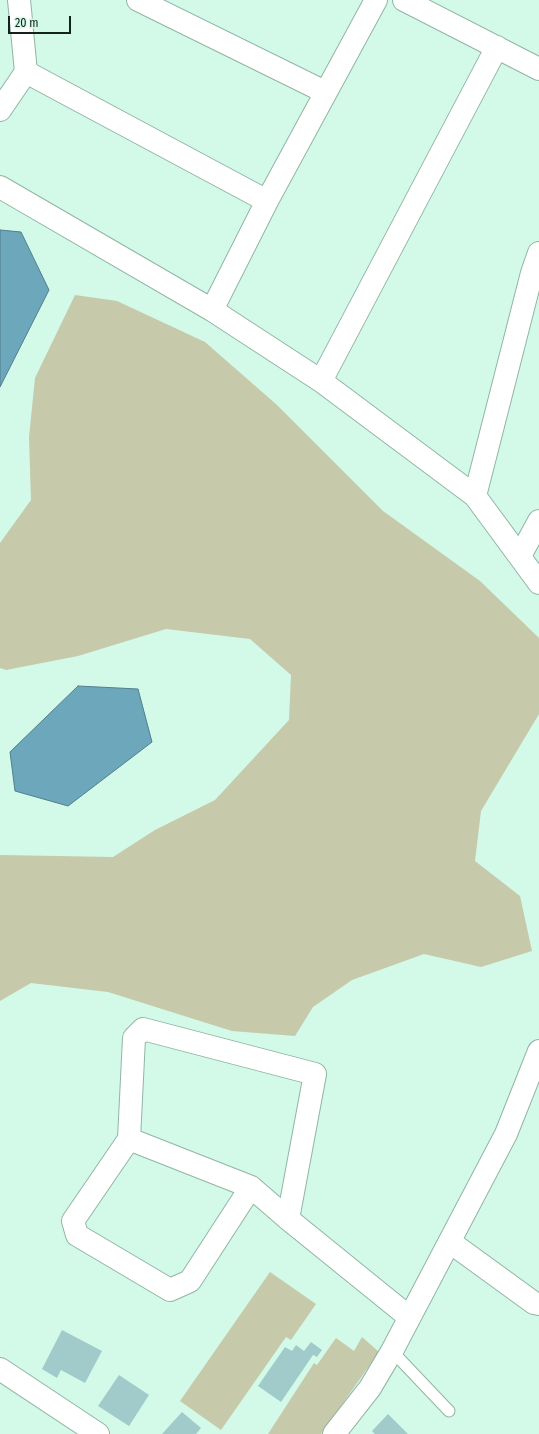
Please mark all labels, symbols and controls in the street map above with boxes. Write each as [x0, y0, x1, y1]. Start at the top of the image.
scale bar [10, 8, 73, 34]
text: 20 m [15, 16, 39, 30]

